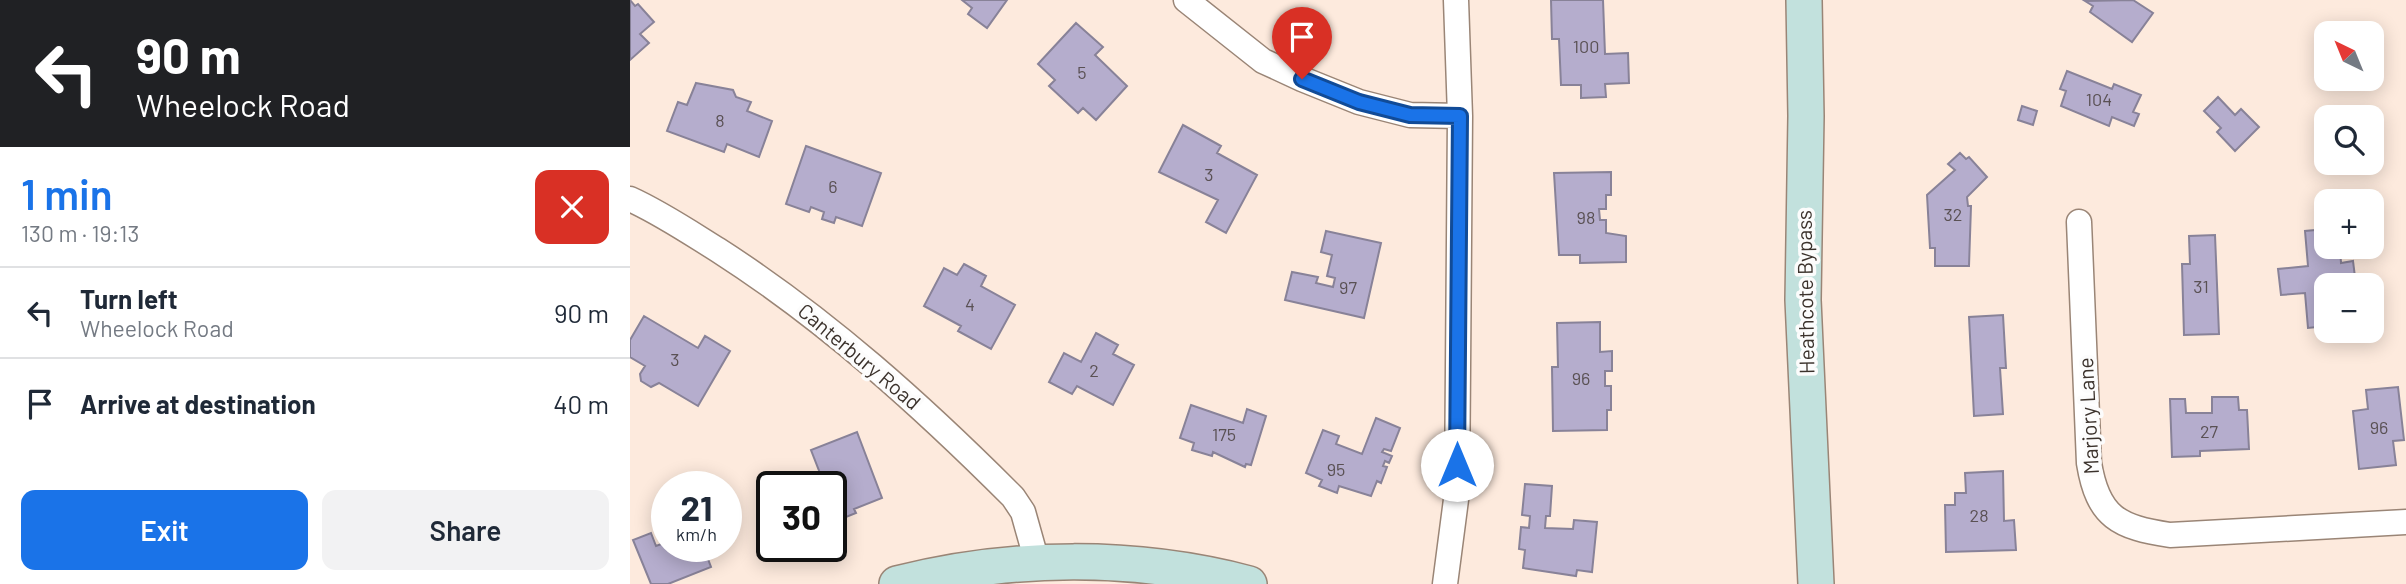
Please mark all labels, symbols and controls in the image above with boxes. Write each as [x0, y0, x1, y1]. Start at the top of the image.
pin [1272, 7, 1332, 79]
icon: arrive [1283, 18, 1321, 56]
north arrow [2314, 21, 2384, 91]
map controls [2314, 21, 2384, 343]
text: 90 m [136, 25, 241, 84]
icon: left [21, 28, 112, 119]
house number: 100 [1573, 35, 1599, 57]
house number: 5 [1077, 61, 1087, 83]
text: Wheelock Road [136, 85, 350, 123]
house number: 104 [2086, 88, 2112, 110]
button: search [2314, 105, 2384, 175]
house number: 8 [715, 109, 725, 131]
house number: 3 [1204, 163, 1214, 185]
text: 1 min [21, 168, 113, 218]
button: close [535, 170, 609, 244]
house number: 6 [828, 175, 838, 197]
button: + [2314, 189, 2384, 259]
house number: 32 [1944, 203, 1962, 225]
house number: 98 [1577, 206, 1595, 228]
street label: Heathcote Bypass [1791, 210, 1818, 374]
text: 130 m · 19:13 [21, 219, 139, 247]
button: − [2314, 273, 2384, 343]
house number: 31 [2193, 275, 2209, 297]
house number: 97 [1339, 276, 1357, 298]
text: Turn left [80, 283, 178, 314]
house number: 4 [965, 293, 975, 315]
icon: left [21, 294, 59, 332]
text: 90 m [554, 297, 609, 328]
street label: Canterbury Road [794, 297, 926, 414]
text: Wheelock Road [80, 314, 234, 342]
house number: 3 [670, 348, 680, 370]
street label: Marjory Lane [2072, 357, 2103, 475]
house number: 2 [1089, 359, 1099, 381]
house number: 96 [1572, 367, 1590, 389]
icon: arrive [21, 385, 59, 423]
text: Arrive at destination [80, 388, 316, 419]
text: 40 m [553, 388, 609, 419]
house number: 96 [2370, 416, 2388, 438]
house number: 27 [2200, 420, 2219, 442]
house number: 175 [1212, 423, 1236, 445]
position arrow [1420, 428, 1494, 502]
house number: 95 [1327, 458, 1345, 480]
speed limit sign: 30 [756, 471, 847, 562]
text: 21 [681, 486, 712, 528]
button: Exit [21, 490, 308, 570]
button: Share [322, 490, 609, 570]
house number: 28 [1969, 504, 1989, 526]
text: km/h [676, 523, 717, 545]

